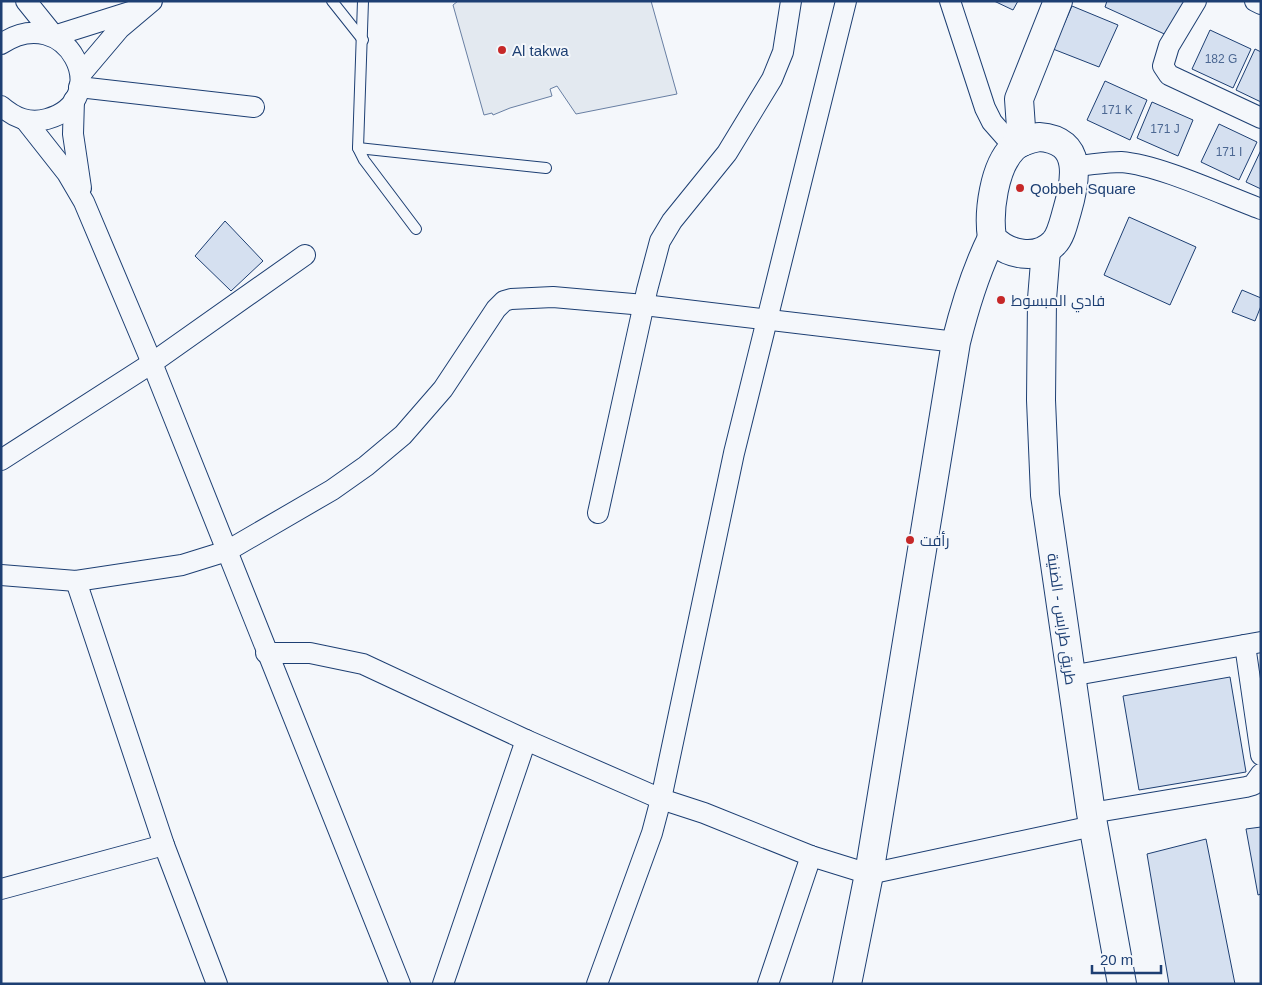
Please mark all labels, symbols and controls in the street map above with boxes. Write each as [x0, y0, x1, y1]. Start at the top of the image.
place label: Al takwa [512, 42, 569, 59]
marker: Al takwa [496, 44, 508, 56]
house number: 182 G [1205, 52, 1237, 66]
house number: 171 K [1101, 103, 1133, 117]
house number: 171 J [1150, 122, 1180, 136]
house number: 171 I [1216, 145, 1242, 159]
place label: Qobbeh Square [1030, 180, 1136, 197]
marker: Qobbeh Square [1014, 182, 1026, 194]
place label: فادي المبسوط [1011, 292, 1105, 313]
marker: فادي المبسوط [995, 294, 1007, 306]
place label: رأفت [920, 531, 949, 550]
marker: رأفت [904, 534, 916, 546]
street label: طريق طرابس - الضنية [1042, 552, 1080, 686]
scale bar [1092, 942, 1161, 974]
text: 20 m [1100, 951, 1133, 968]

